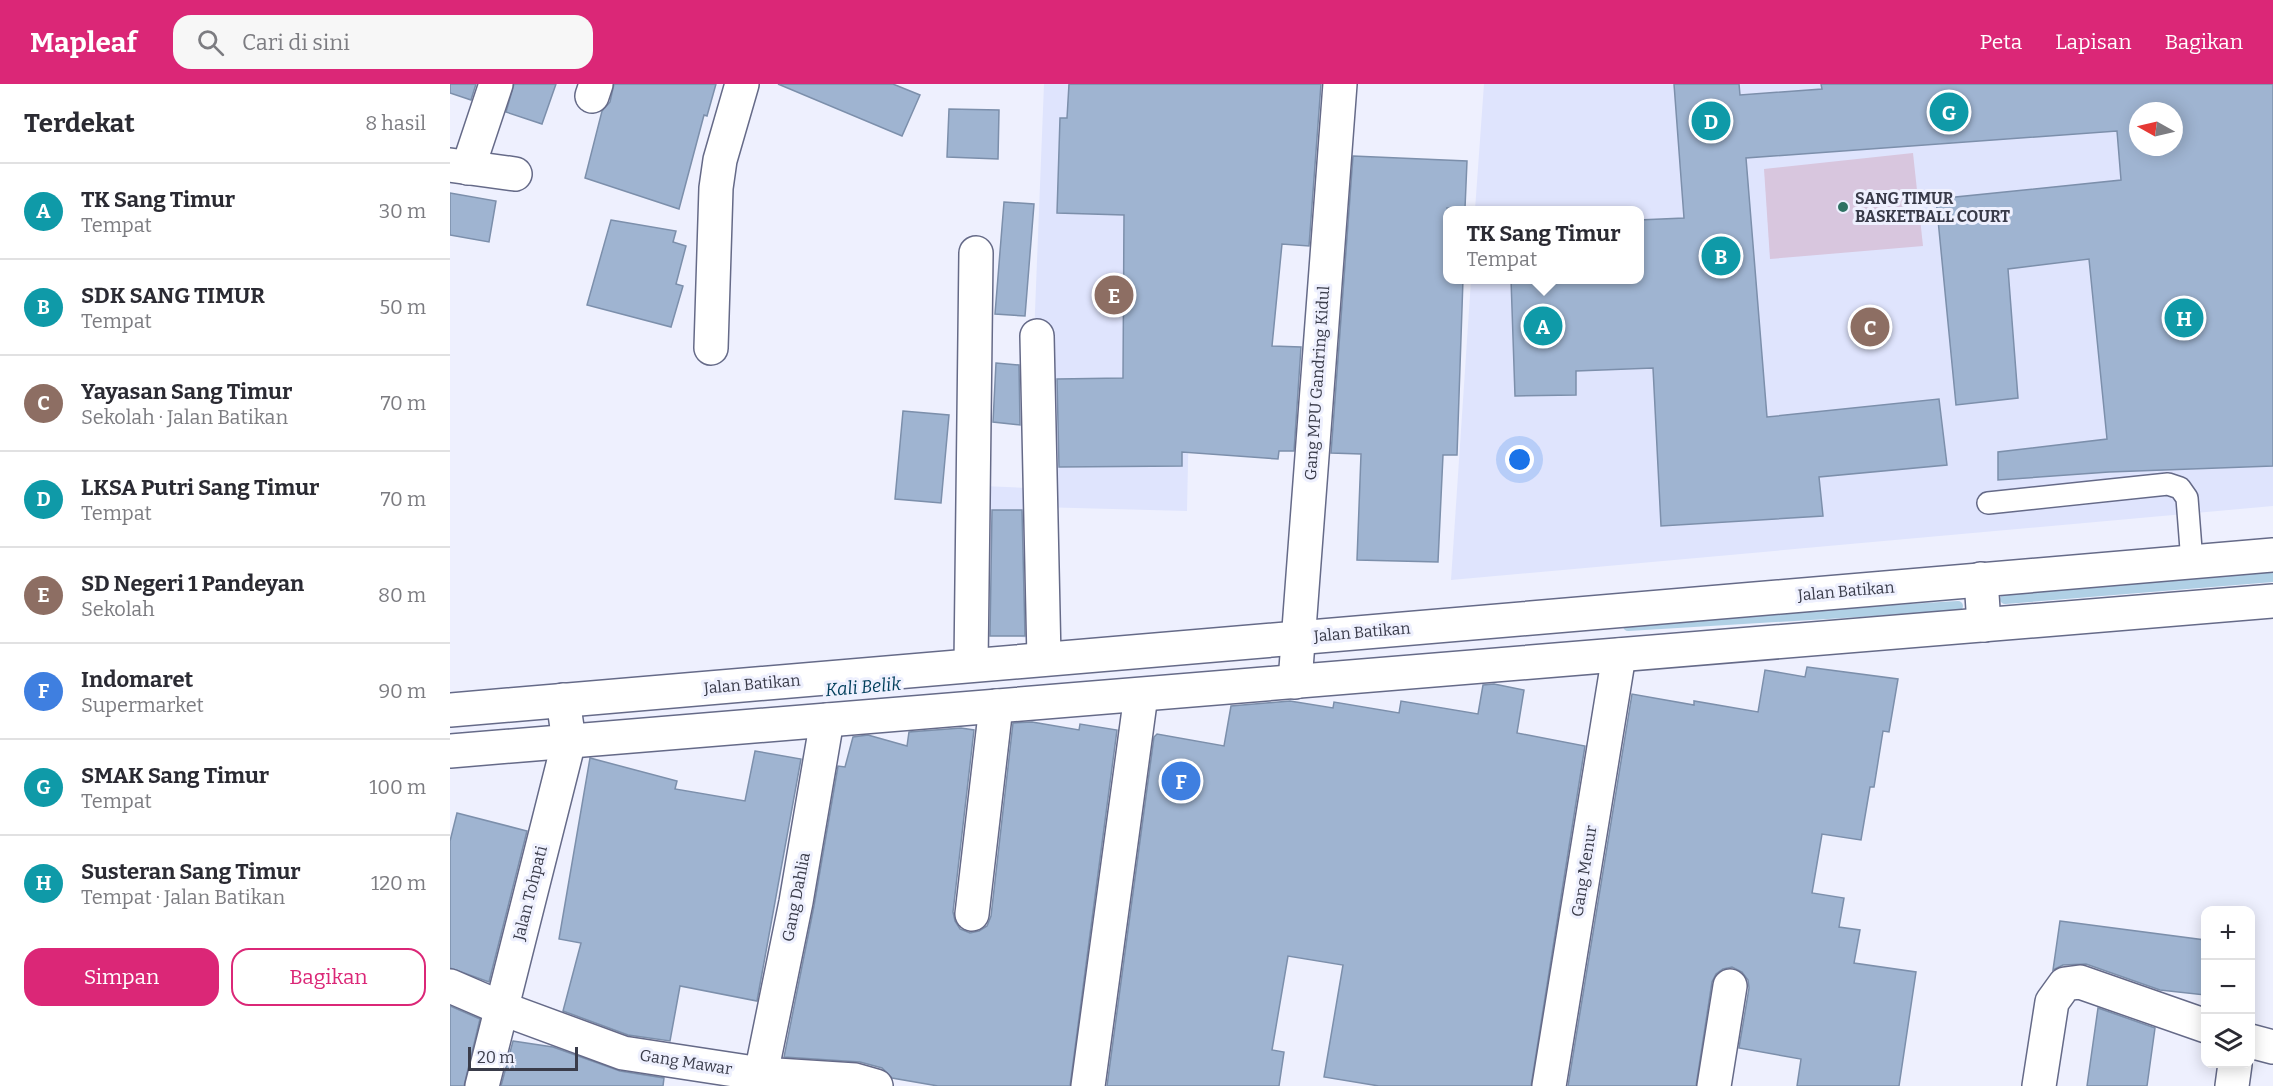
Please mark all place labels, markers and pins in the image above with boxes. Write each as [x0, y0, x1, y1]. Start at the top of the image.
pin: G [1930, 90, 1968, 135]
pin: D [1692, 99, 1730, 144]
place label: SANG TIMUR BASKETBALL COURT [1855, 189, 2010, 226]
marker: SANG TIMUR BASKETBALL COURT [1836, 200, 1850, 214]
pin: B [1702, 234, 1740, 279]
pin: E [1094, 272, 1134, 318]
pin: H [2164, 296, 2204, 340]
pin: A [1524, 304, 1562, 348]
pin: C [1850, 304, 1890, 350]
pin: F [1162, 758, 1200, 804]

